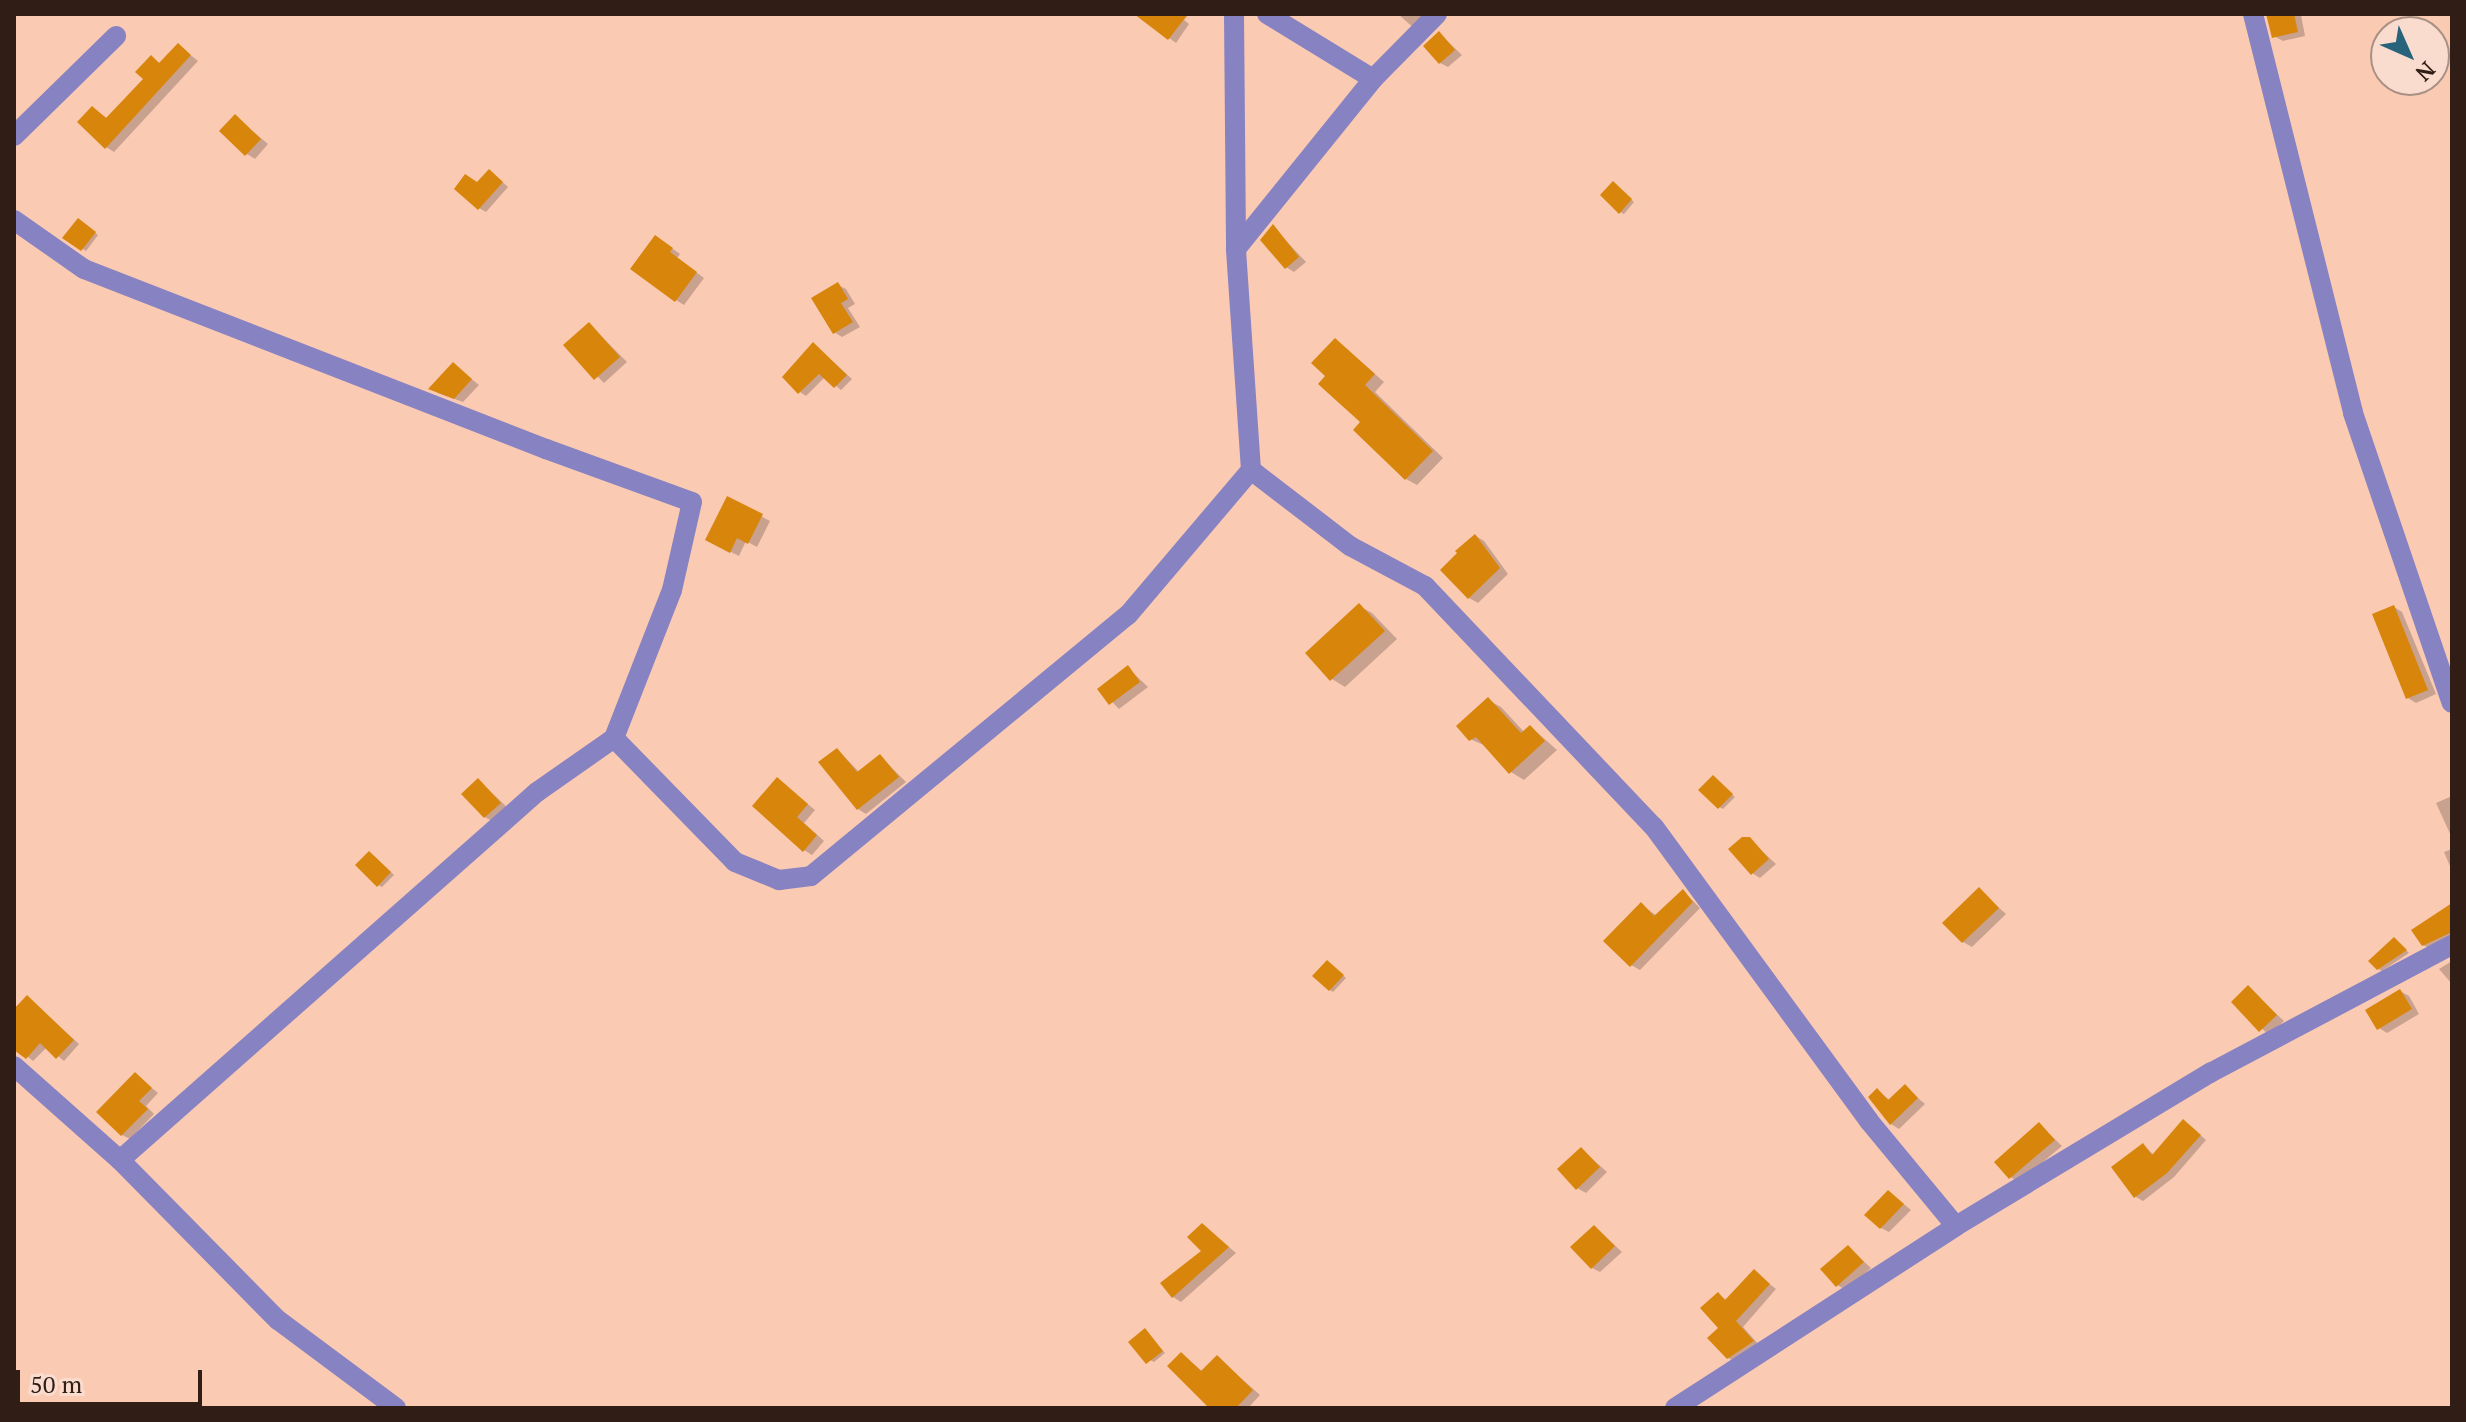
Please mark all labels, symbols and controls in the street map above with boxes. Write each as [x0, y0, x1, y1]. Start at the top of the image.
north arrow [2370, 16, 2450, 96]
text: N [2410, 56, 2442, 88]
scale bar [20, 1354, 206, 1404]
text: 50 m [30, 1368, 82, 1400]

